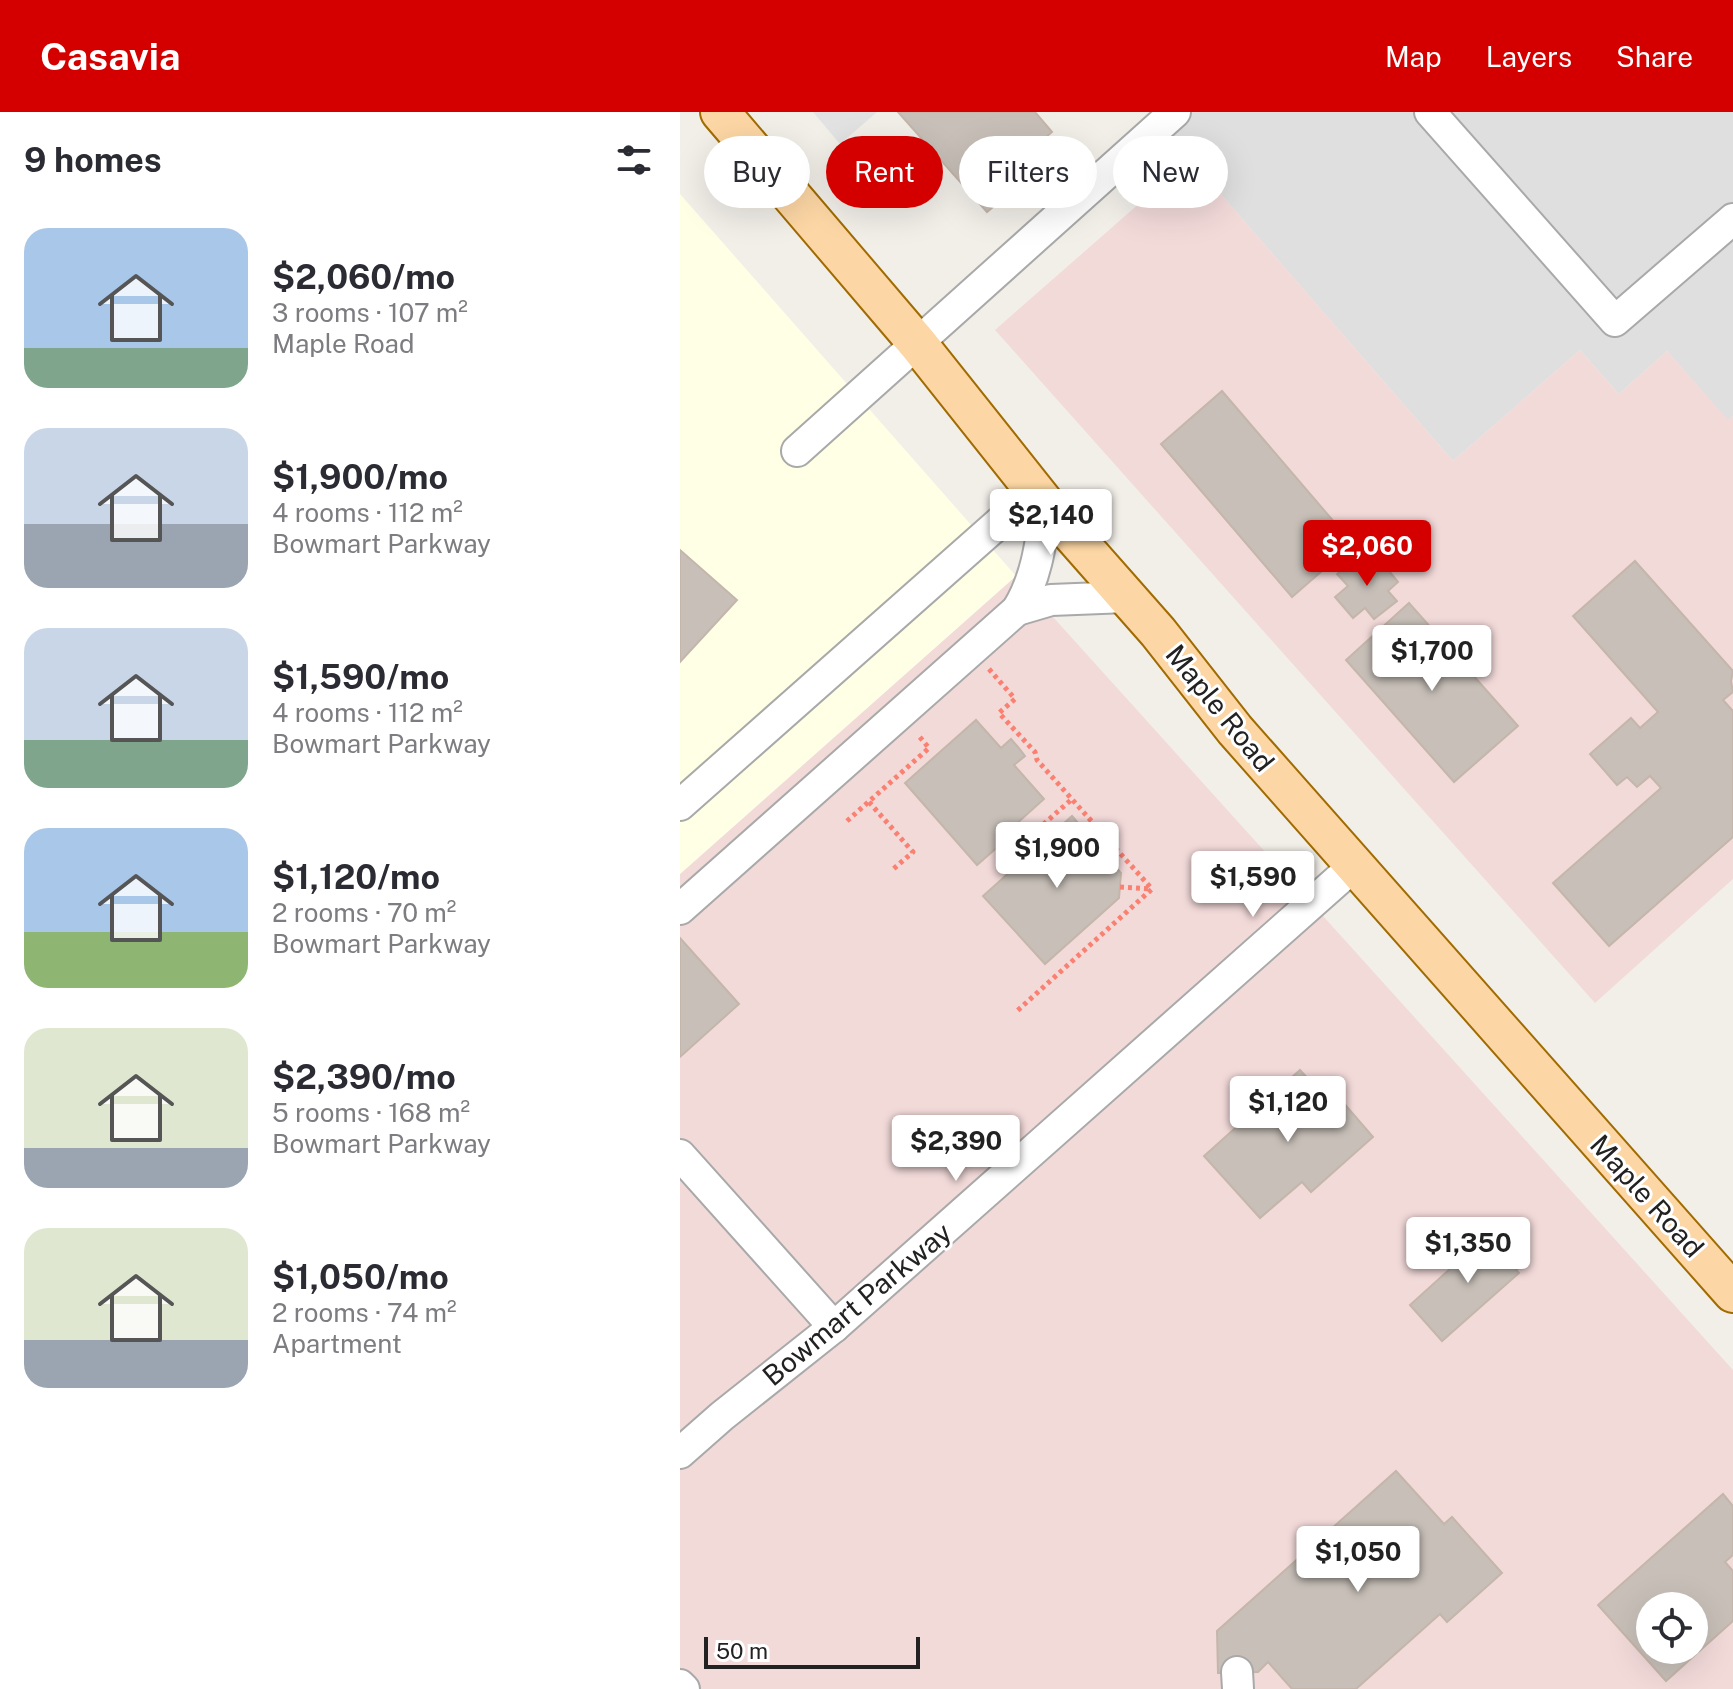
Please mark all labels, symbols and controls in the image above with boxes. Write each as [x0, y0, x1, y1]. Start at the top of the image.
text: Casavia [40, 34, 181, 79]
text: Map [1385, 40, 1442, 73]
text: Layers [1486, 40, 1572, 73]
text: Share [1616, 40, 1693, 73]
chip: Buy [704, 136, 810, 208]
chip: Rent [826, 136, 943, 208]
chip: Filters [959, 136, 1097, 208]
chip: New [1113, 136, 1228, 208]
icon: filters [612, 138, 656, 182]
text: 9 homes [24, 140, 162, 180]
text: $2,060/mo [272, 257, 455, 297]
icon: home [88, 260, 184, 356]
text: 3 rooms · 107 m² [272, 297, 468, 328]
text: Maple Road [272, 328, 414, 359]
text: $1,900/mo [272, 457, 448, 497]
icon: home [88, 460, 184, 556]
pin: $2,140 [986, 489, 1116, 557]
text: 4 rooms · 112 m² [272, 497, 463, 528]
text: $2,140 [1008, 499, 1094, 530]
pin: $2,060 [1302, 520, 1432, 588]
text: Bowmart Parkway [272, 528, 491, 559]
text: $2,060 [1321, 530, 1413, 561]
pin: $1,700 [1367, 625, 1497, 693]
text: $1,700 [1390, 635, 1474, 666]
street label: Maple Road [1159, 638, 1281, 778]
text: $1,590/mo [272, 657, 449, 697]
icon: home [88, 660, 184, 756]
text: 4 rooms · 112 m² [272, 697, 463, 728]
text: Bowmart Parkway [272, 728, 491, 759]
pin: $1,900 [992, 822, 1122, 890]
text: $1,900 [1014, 832, 1100, 863]
pin: $1,590 [1188, 851, 1318, 919]
text: $1,120/mo [272, 857, 440, 897]
icon: home [88, 860, 184, 956]
text: $1,590 [1209, 861, 1297, 892]
text: 2 rooms · 70 m² [272, 897, 456, 928]
text: Bowmart Parkway [272, 928, 491, 959]
text: $2,390/mo [272, 1057, 456, 1097]
icon: home [88, 1060, 184, 1156]
pin: $1,120 [1223, 1076, 1353, 1144]
text: $1,120 [1248, 1086, 1328, 1117]
text: 5 rooms · 168 m² [272, 1097, 470, 1128]
pin: $2,390 [891, 1115, 1021, 1183]
text: $2,390 [910, 1125, 1002, 1156]
text: Bowmart Parkway [272, 1128, 491, 1159]
street label: Maple Road [1584, 1128, 1711, 1264]
street label: Bowmart Parkway [756, 1215, 958, 1392]
pin: $1,350 [1403, 1217, 1533, 1285]
text: $1,350 [1424, 1227, 1512, 1258]
text: $1,050/mo [272, 1257, 449, 1297]
icon: home [88, 1260, 184, 1356]
text: 2 rooms · 74 m² [272, 1297, 457, 1328]
text: Apartment [272, 1328, 402, 1359]
pin: $1,050 [1293, 1526, 1423, 1594]
text: $1,050 [1314, 1536, 1402, 1567]
map controls [1636, 1592, 1708, 1664]
button: locate [1636, 1592, 1708, 1664]
scale bar [704, 1633, 920, 1669]
text: 50 m [716, 1638, 768, 1664]

